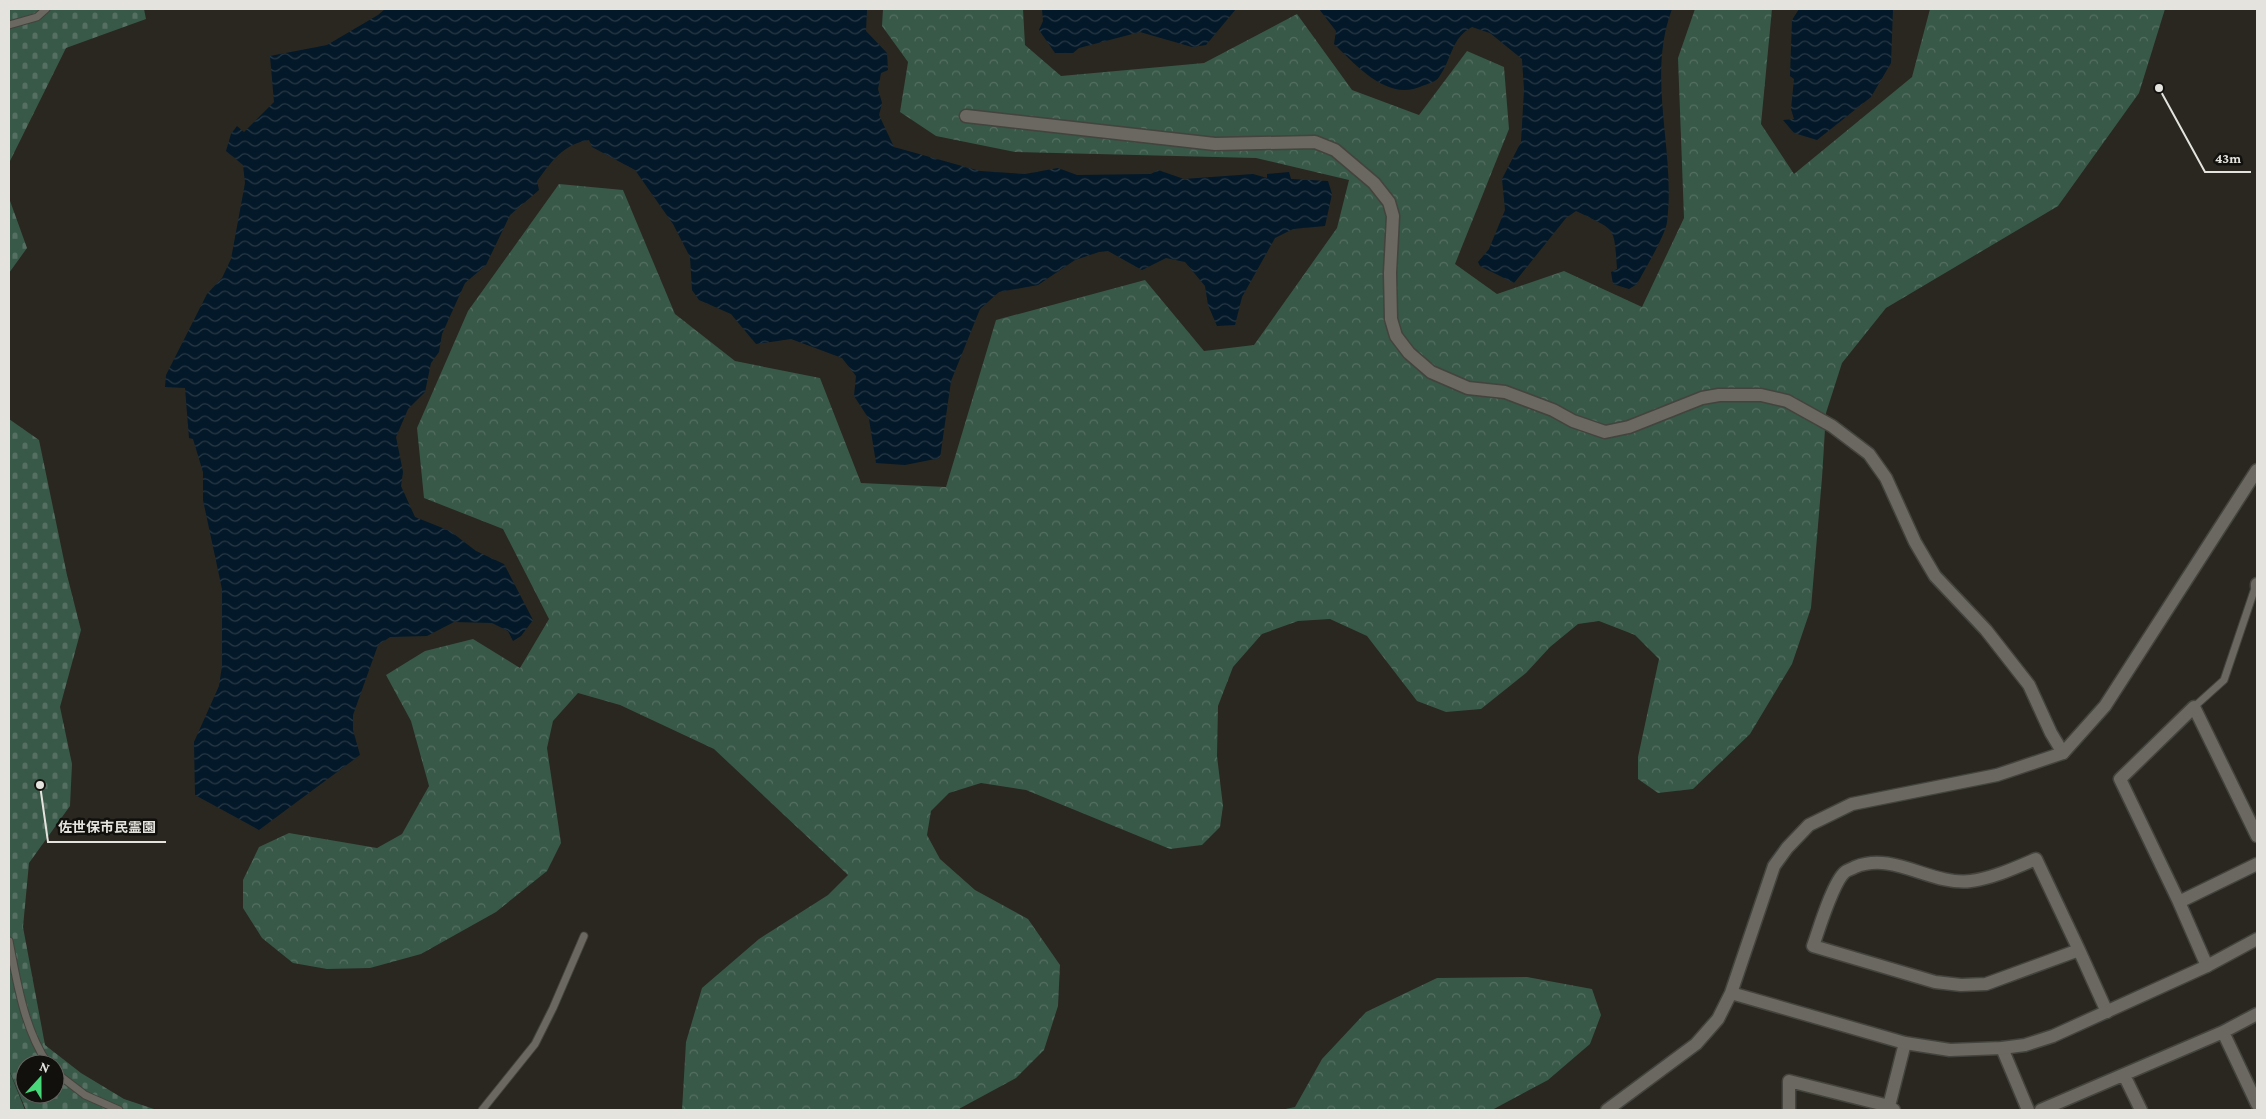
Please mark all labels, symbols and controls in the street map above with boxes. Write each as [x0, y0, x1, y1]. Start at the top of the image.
callout: 43m [2205, 143, 2251, 172]
text: 43m [2215, 150, 2241, 166]
callout: 佐世保市民霊園 [48, 813, 166, 842]
text: 佐世保市民霊園 [58, 819, 156, 835]
north arrow [15, 1054, 65, 1104]
text: N [37, 1058, 52, 1076]

